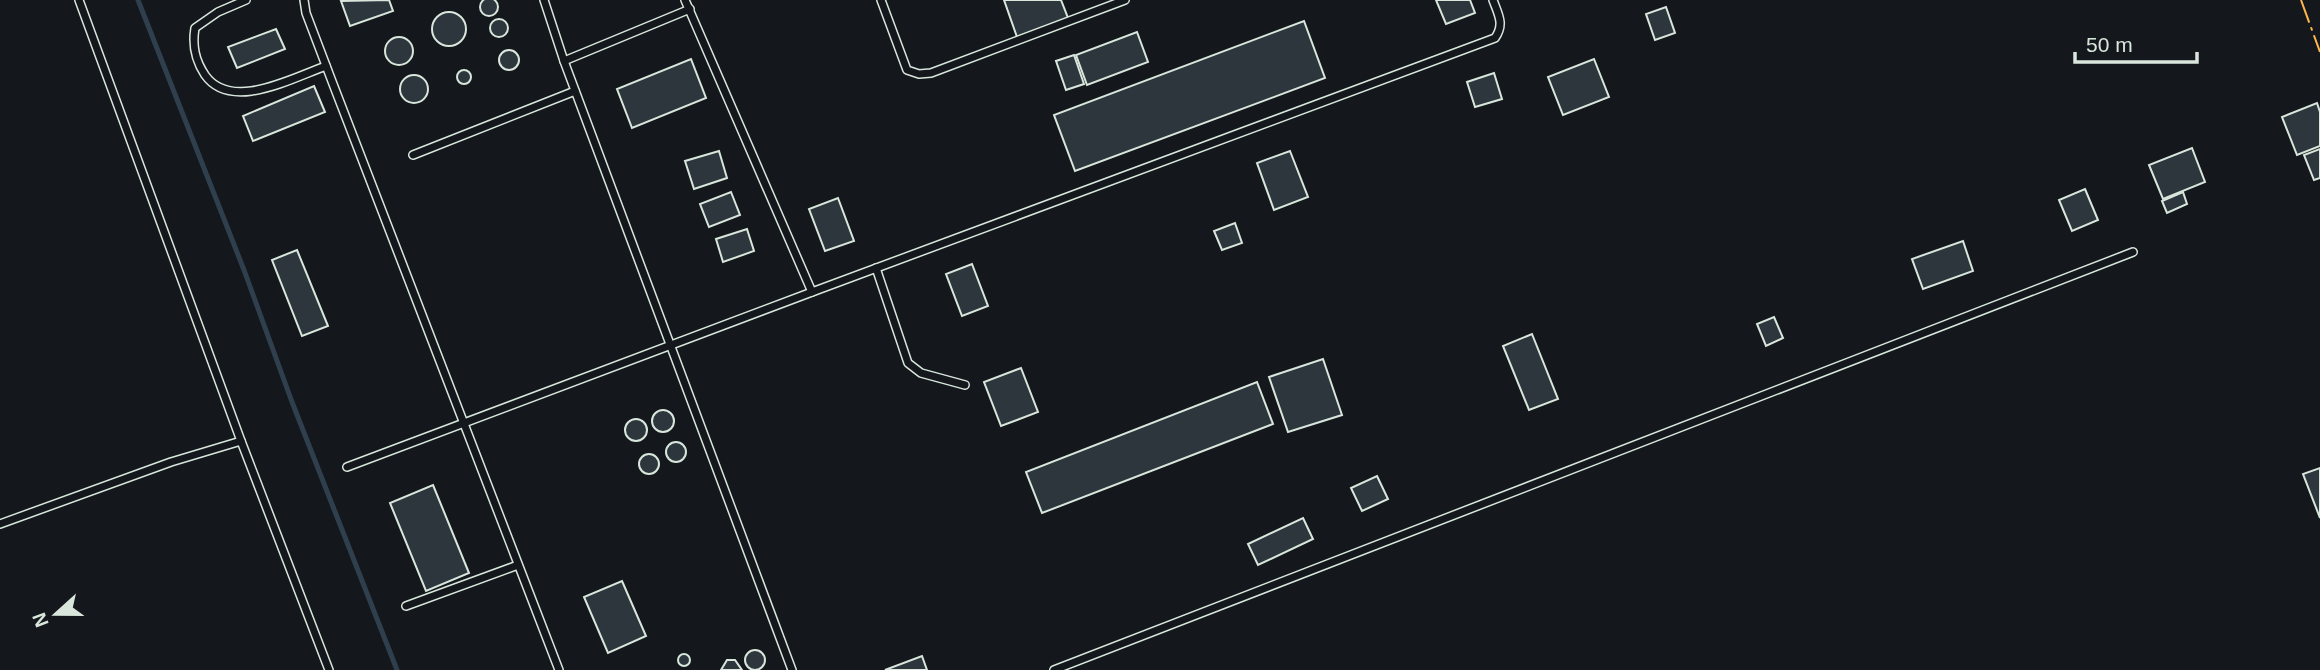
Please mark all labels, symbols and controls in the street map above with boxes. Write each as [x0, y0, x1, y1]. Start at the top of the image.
scale bar [2075, 21, 2198, 65]
text: 50 m [2086, 33, 2133, 56]
north arrow [21, 579, 91, 649]
text: N [28, 610, 53, 630]

